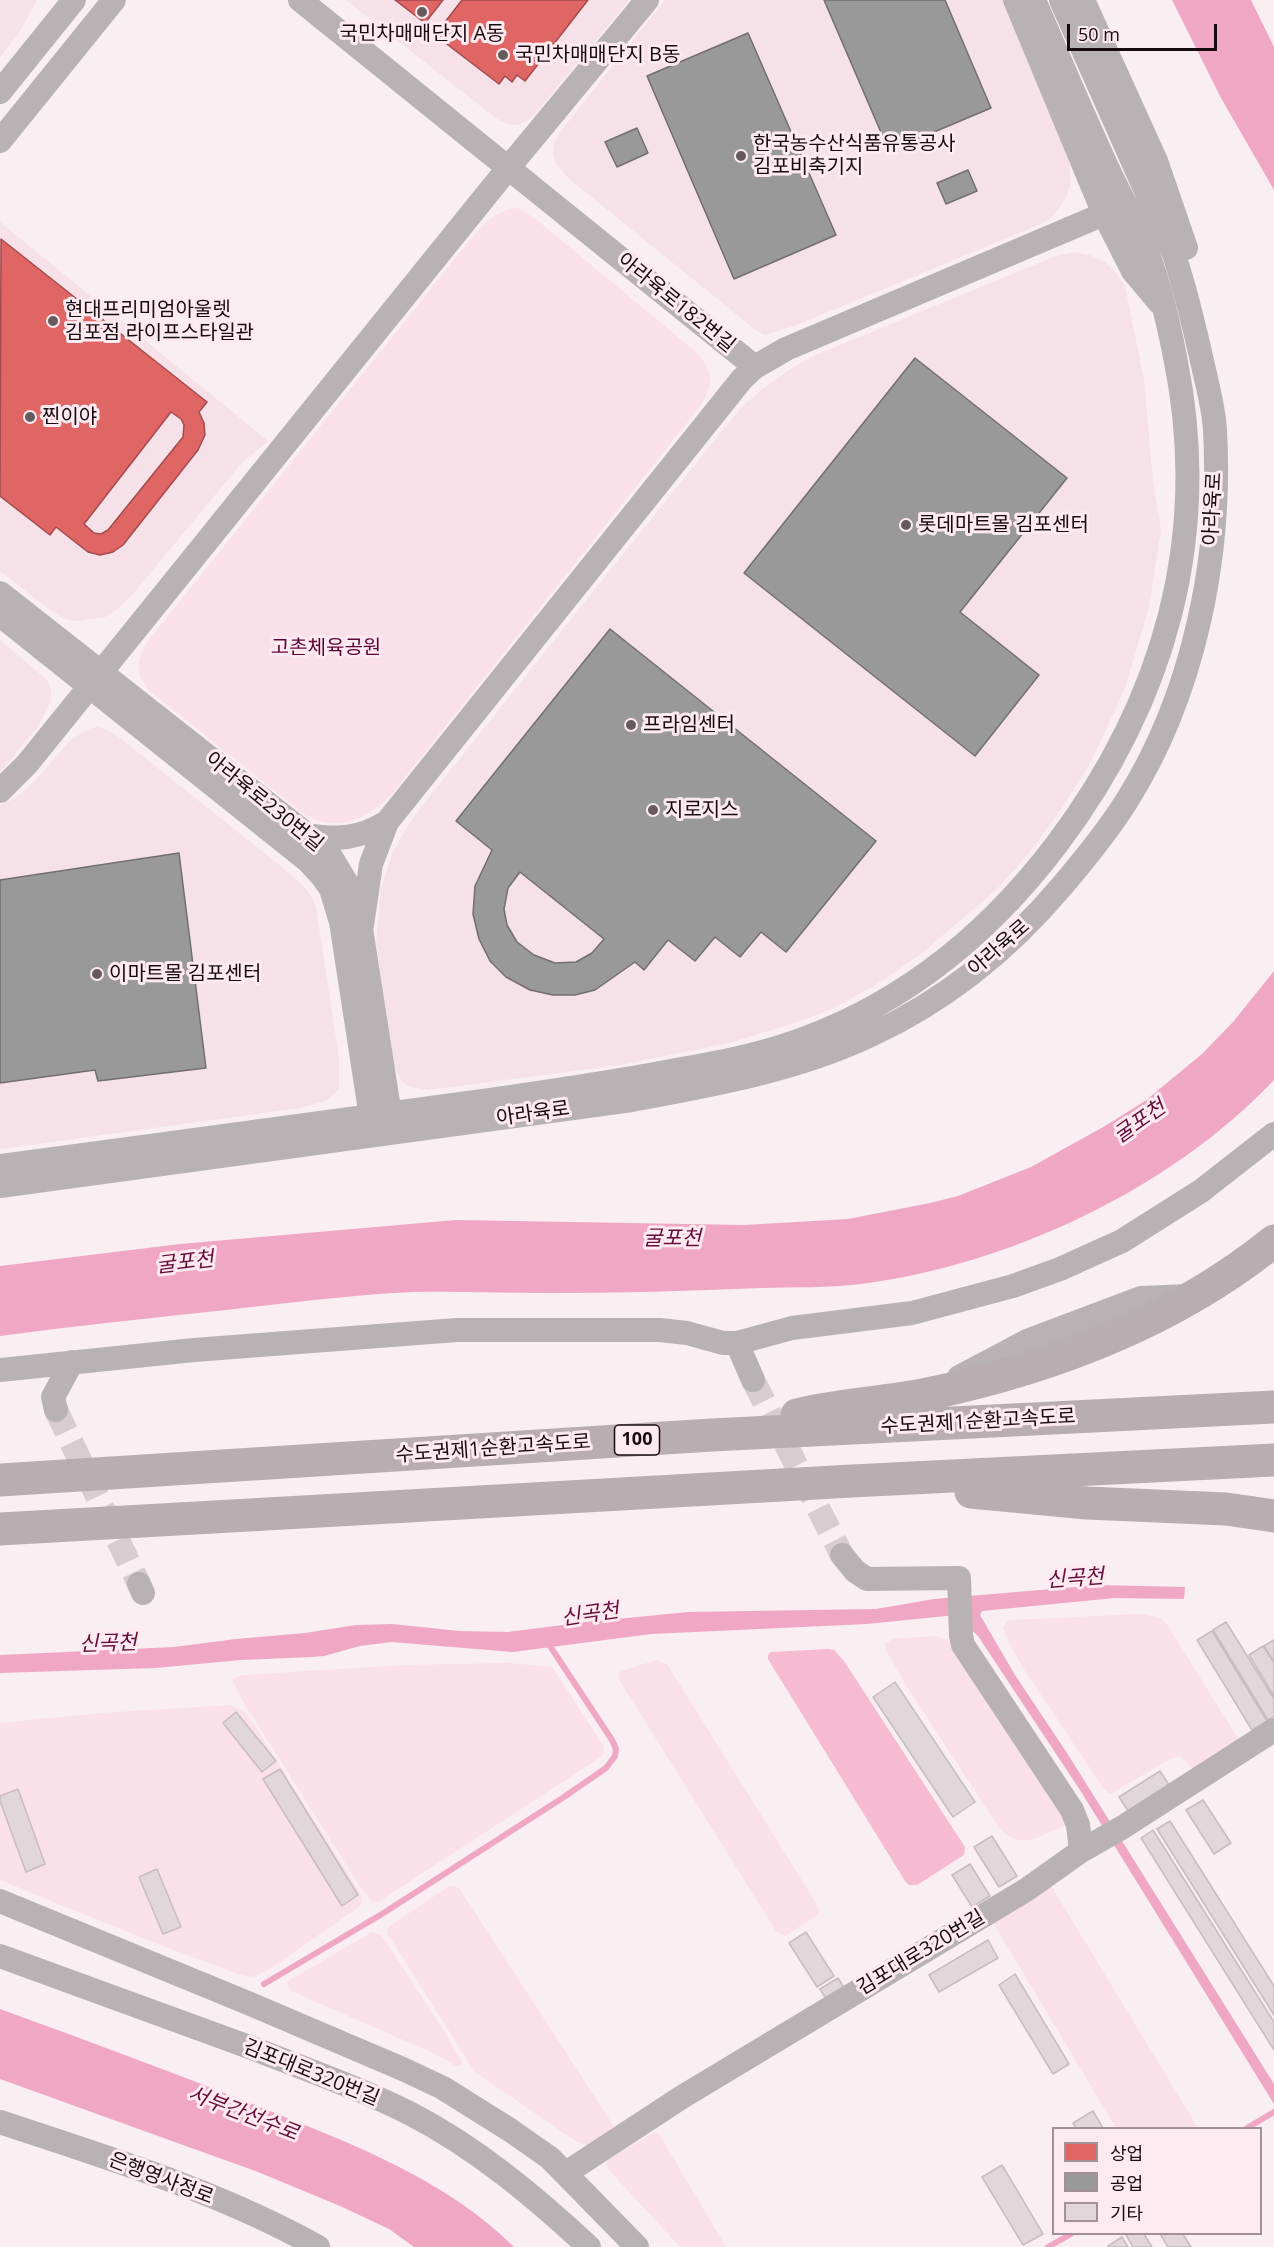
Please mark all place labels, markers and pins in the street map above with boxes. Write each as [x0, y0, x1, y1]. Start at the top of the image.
marker: 국민차매매단지 A동 [415, 5, 429, 19]
place label: 국민차매매단지 A동 [339, 22, 505, 46]
place label: 국민차매매단지 B동 [515, 43, 680, 67]
marker: 국민차매매단지 B동 [496, 48, 510, 62]
place label: 한국농수산식품유통공사 김포비축기지 [753, 132, 955, 179]
marker: 한국농수산식품유통공사 김포비축기지 [734, 149, 748, 163]
place label: 현대프리미엄아울렛 김포점 라이프스타일관 [65, 298, 254, 345]
marker: 현대프리미엄아울렛 김포점 라이프스타일관 [46, 314, 60, 328]
place label: 찐이야 [42, 405, 97, 429]
marker: 찐이야 [23, 410, 37, 424]
place label: 롯데마트몰 김포센터 [918, 513, 1089, 537]
marker: 롯데마트몰 김포센터 [899, 518, 913, 532]
place label: 프라임센터 [643, 713, 735, 737]
marker: 프라임센터 [624, 718, 638, 732]
place label: 지로지스 [665, 798, 739, 822]
marker: 지로지스 [646, 803, 660, 817]
place label: 이마트몰 김포센터 [109, 962, 261, 986]
marker: 이마트몰 김포센터 [90, 967, 104, 981]

